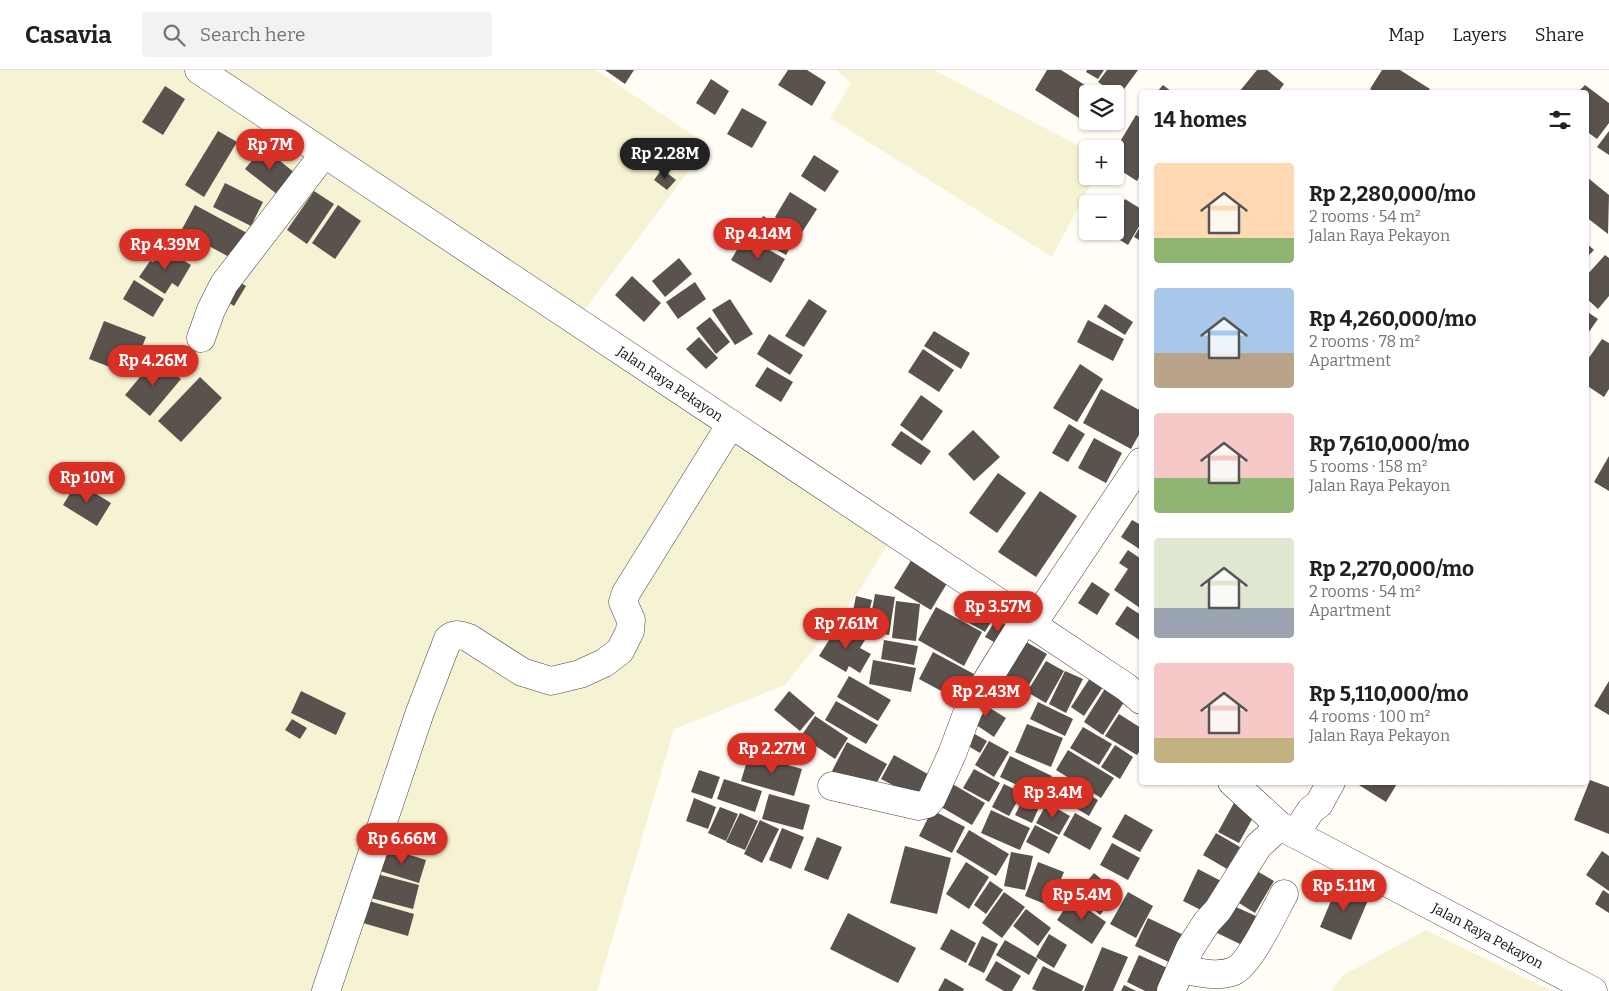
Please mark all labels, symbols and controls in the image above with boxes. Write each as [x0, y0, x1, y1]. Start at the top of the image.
search box [142, 12, 492, 57]
text: Casavia [25, 21, 112, 49]
icon: search [160, 21, 188, 49]
text: Search here [200, 23, 305, 46]
text: Map [1388, 24, 1424, 46]
text: Layers [1452, 24, 1507, 46]
text: Share [1535, 24, 1584, 46]
map controls [1079, 85, 1124, 240]
button: layers [1079, 85, 1124, 130]
icon: filters [1546, 106, 1574, 134]
text: 14 homes [1154, 107, 1247, 133]
pin: Rp 7M [235, 128, 305, 171]
text: Rp 7M [247, 135, 293, 154]
pin: Rp 2.28M [613, 138, 717, 180]
button: + [1079, 140, 1124, 185]
text: Rp 2.28M [631, 144, 699, 163]
text: Rp 2,280,000/mo [1309, 181, 1476, 207]
icon: home [1194, 183, 1254, 243]
button: − [1079, 195, 1124, 240]
text: 2 rooms · 54 m² [1309, 207, 1421, 226]
pin: Rp 4.14M [706, 218, 810, 260]
text: Rp 4.14M [725, 224, 791, 243]
text: Jalan Raya Pekayon [1309, 226, 1450, 245]
pin: Rp 4.39M [113, 228, 217, 271]
text: Rp 4.39M [130, 235, 200, 254]
text: Rp 4,260,000/mo [1309, 306, 1477, 332]
icon: home [1194, 308, 1254, 368]
text: 2 rooms · 78 m² [1309, 332, 1420, 351]
street label: Jalan Raya Pekayon [613, 342, 726, 425]
pin: Rp 4.26M [101, 344, 205, 387]
text: Rp 4.26M [118, 351, 188, 370]
text: Apartment [1309, 351, 1391, 370]
text: Rp 7,610,000/mo [1309, 431, 1470, 457]
icon: home [1194, 433, 1254, 493]
text: 5 rooms · 158 m² [1309, 457, 1427, 476]
pin: Rp 10M [46, 462, 128, 504]
text: Rp 10M [60, 468, 114, 487]
text: Jalan Raya Pekayon [1309, 476, 1450, 495]
text: Rp 2,270,000/mo [1309, 556, 1474, 582]
icon: home [1194, 558, 1254, 618]
text: 2 rooms · 54 m² [1309, 582, 1421, 601]
pin: Rp 3.57M [946, 590, 1050, 633]
text: Rp 3.57M [965, 597, 1031, 616]
text: Apartment [1309, 601, 1391, 620]
pin: Rp 7.61M [794, 608, 898, 650]
text: Rp 7.61M [814, 614, 878, 633]
pin: Rp 2.43M [934, 676, 1038, 718]
text: Rp 5,110,000/mo [1309, 681, 1469, 707]
text: Rp 2.43M [952, 682, 1020, 701]
icon: home [1194, 683, 1254, 743]
text: 4 rooms · 100 m² [1309, 707, 1430, 726]
text: Jalan Raya Pekayon [1309, 726, 1450, 745]
pin: Rp 2.27M [720, 732, 824, 775]
text: Rp 2.27M [738, 739, 806, 758]
pin: Rp 3.4M [1007, 776, 1099, 819]
text: Rp 3.4M [1024, 783, 1082, 802]
pin: Rp 6.66M [350, 822, 454, 865]
text: Rp 6.66M [368, 829, 436, 848]
pin: Rp 5.11M [1292, 870, 1396, 912]
text: Rp 5.11M [1313, 876, 1375, 895]
pin: Rp 5.4M [1036, 878, 1128, 921]
text: Rp 5.4M [1053, 885, 1111, 904]
street label: Jalan Raya Pekayon [1428, 899, 1546, 972]

